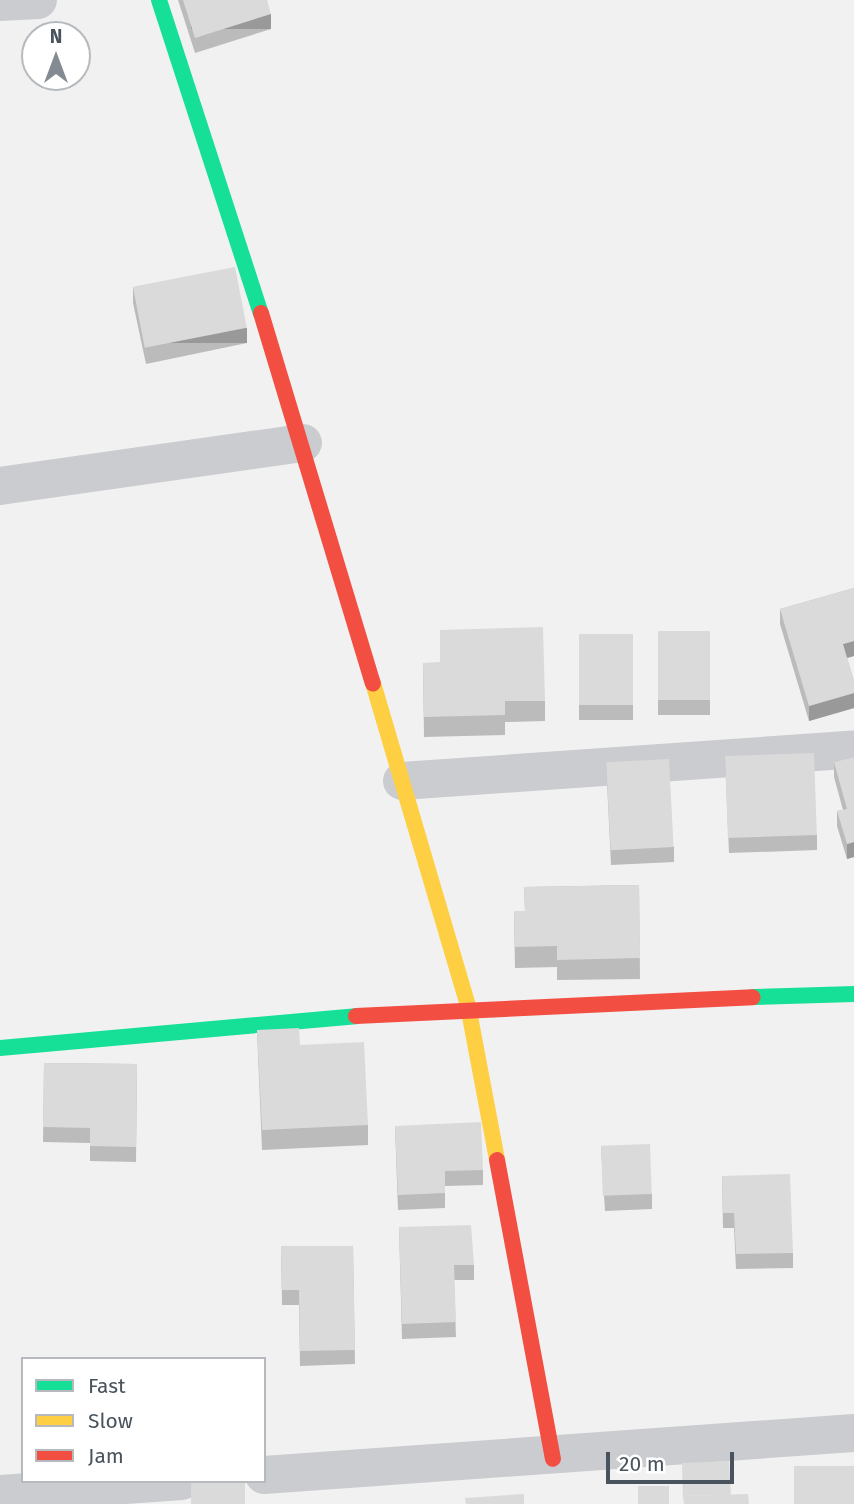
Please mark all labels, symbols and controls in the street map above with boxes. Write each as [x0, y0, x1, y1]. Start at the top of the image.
north arrow [21, 21, 91, 91]
text: N [50, 25, 62, 48]
legend [21, 1357, 266, 1483]
text: Fast [88, 1373, 126, 1399]
text: Slow [88, 1408, 133, 1434]
scale bar [609, 1438, 737, 1482]
text: Jam [88, 1443, 124, 1469]
text: 20 m [619, 1451, 665, 1477]

